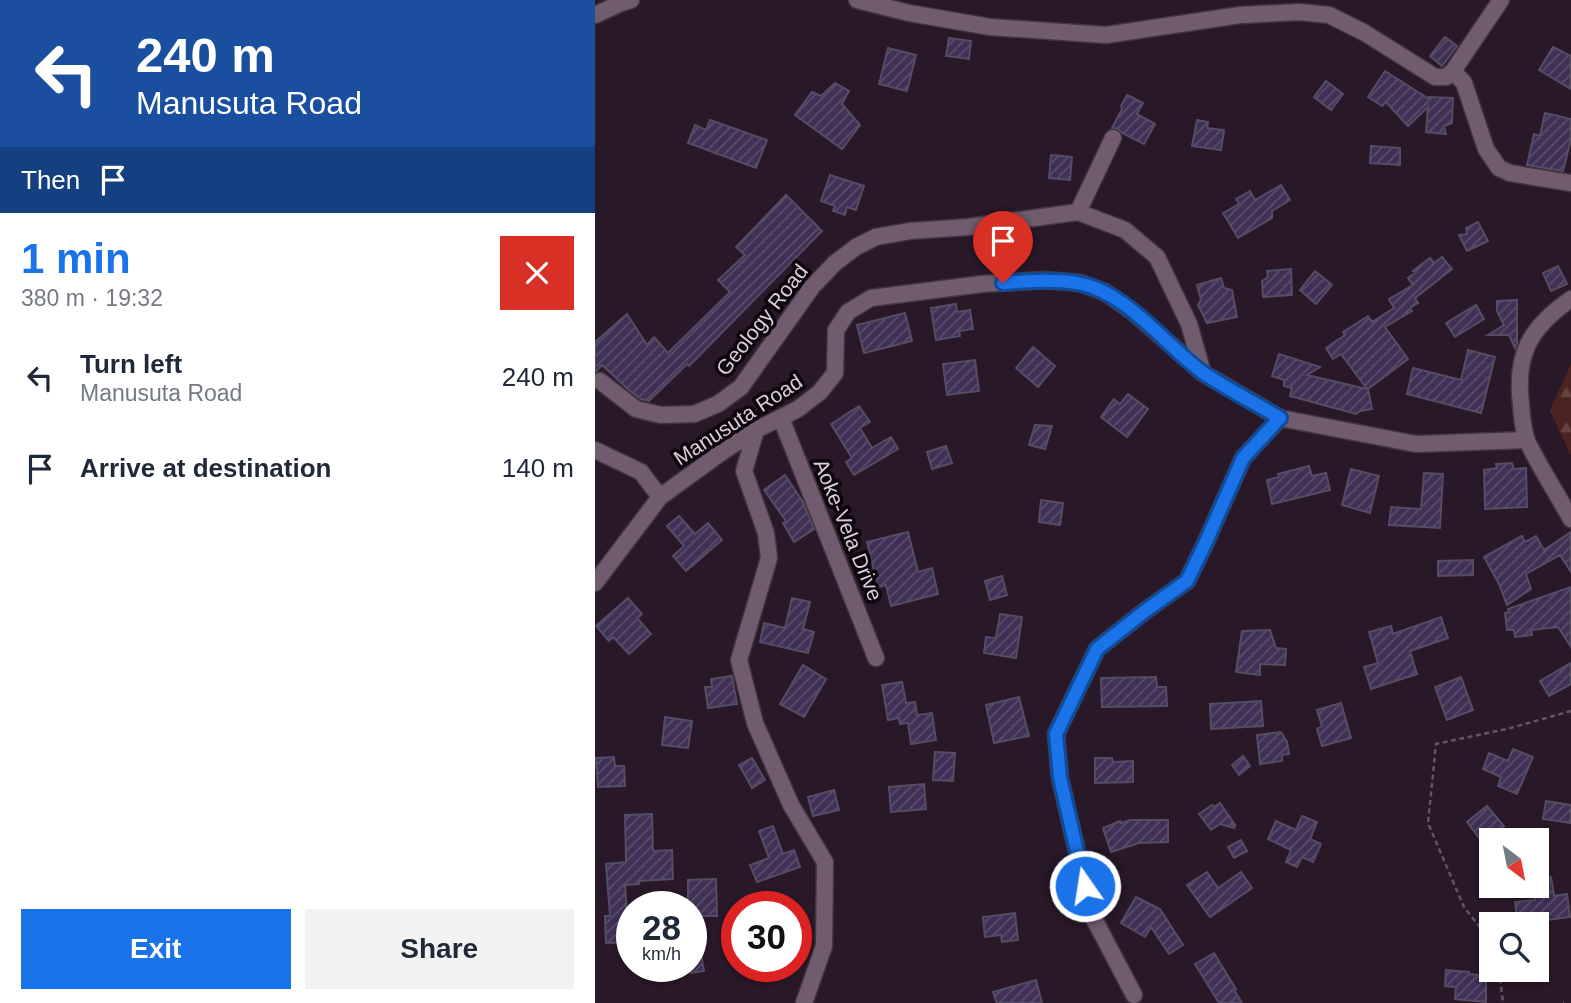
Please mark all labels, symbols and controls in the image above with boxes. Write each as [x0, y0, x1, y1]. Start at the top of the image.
icon: left [21, 28, 112, 119]
text: 240 m [136, 28, 275, 82]
text: Manusuta Road [136, 85, 362, 121]
icon: arrive [94, 161, 132, 199]
text: Then [21, 165, 80, 195]
pin [973, 211, 1033, 283]
icon: arrive [984, 222, 1022, 260]
text: 1 min [21, 235, 131, 282]
button: close [500, 236, 574, 310]
street label: Geology Road [711, 260, 812, 380]
text: 380 m · 19:32 [21, 285, 163, 311]
text: Turn left [80, 349, 182, 379]
icon: left [21, 359, 59, 397]
text: 240 m [502, 362, 574, 392]
street label: Manusuta Road [669, 370, 806, 470]
text: Manusuta Road [80, 380, 242, 406]
icon: arrive [21, 450, 59, 488]
text: Arrive at destination [80, 453, 331, 483]
text: 140 m [502, 453, 574, 483]
street label: Aoke-Vela Drive [810, 456, 887, 604]
north arrow [1479, 828, 1549, 898]
map controls [1479, 828, 1549, 982]
position arrow [1048, 849, 1122, 923]
speed limit sign: 30 [721, 891, 812, 982]
text: 28 [642, 908, 681, 947]
button: Exit [21, 909, 291, 989]
button: Share [305, 909, 574, 989]
button: search [1479, 912, 1549, 982]
text: km/h [642, 944, 681, 964]

